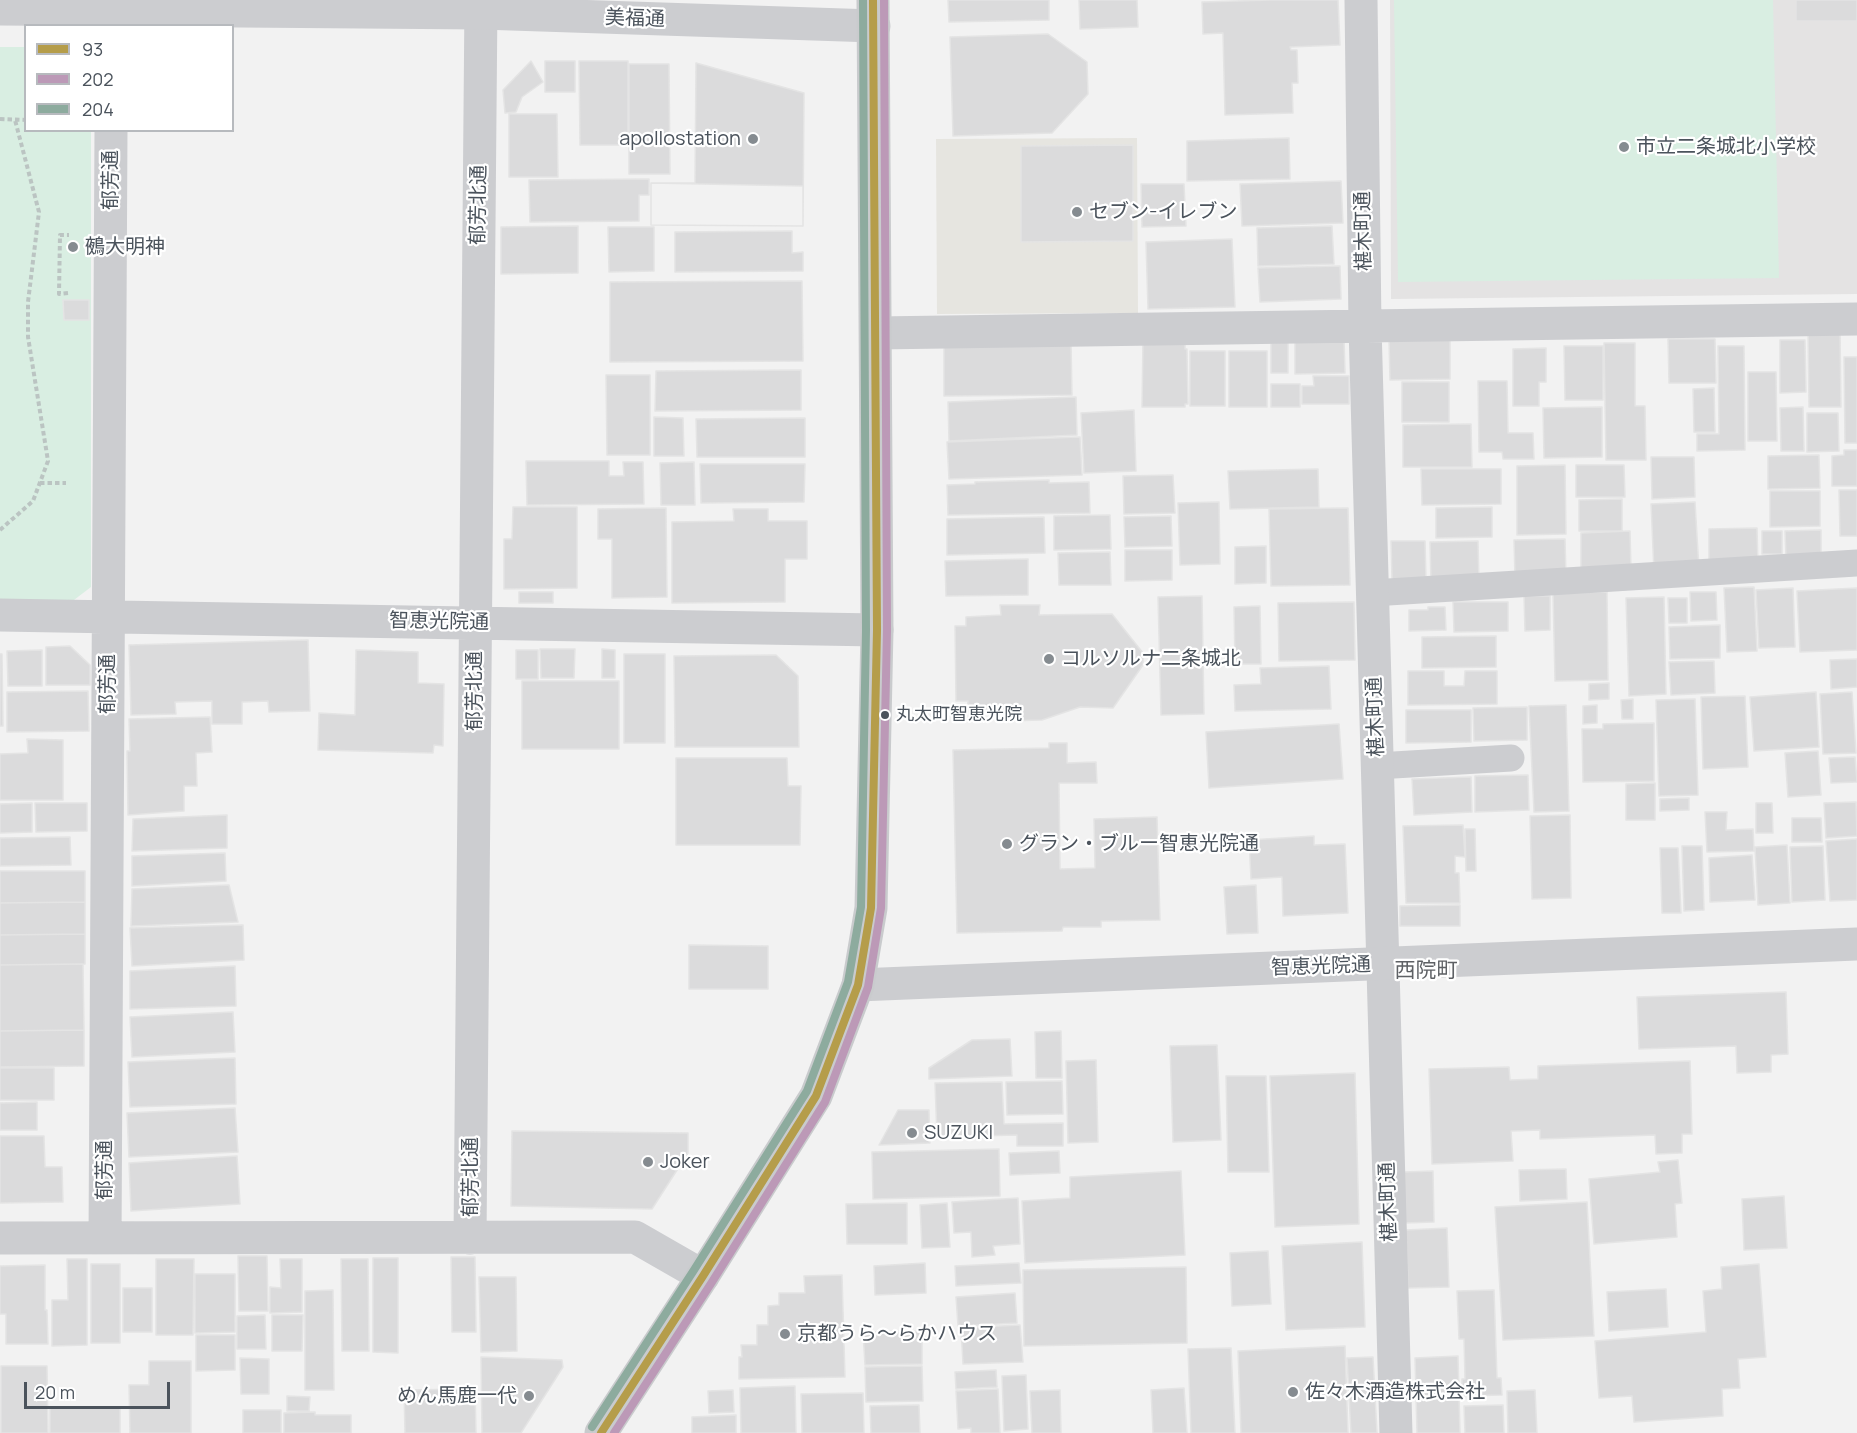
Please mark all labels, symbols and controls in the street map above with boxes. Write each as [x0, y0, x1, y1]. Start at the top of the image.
street label: 美福通 [605, 6, 665, 32]
legend [24, 24, 234, 132]
text: 93 [82, 37, 103, 61]
text: 202 [82, 67, 114, 91]
text: 204 [82, 97, 114, 121]
place label: apollostation [619, 127, 741, 151]
marker: apollostation [746, 132, 760, 146]
place label: 市立二条城北小学校 [1636, 135, 1816, 159]
marker: 市立二条城北小学校 [1617, 140, 1631, 154]
street label: 郁芳通 [99, 150, 123, 210]
street label: 郁芳北通 [466, 165, 492, 245]
street label: 椹木町通 [1351, 191, 1377, 271]
place label: セブン-イレブン [1089, 200, 1237, 224]
marker: セブン-イレブン [1070, 205, 1084, 219]
place label: 鵺大明神 [85, 235, 165, 259]
marker: 鵺大明神 [66, 240, 80, 254]
street label: 智恵光院通 [389, 609, 489, 635]
place label: コルソルナ二条城北 [1061, 647, 1241, 671]
street label: 郁芳北通 [463, 651, 487, 731]
marker: コルソルナ二条城北 [1042, 652, 1056, 666]
street label: 郁芳通 [96, 654, 120, 714]
street label: 椹木町通 [1363, 677, 1389, 757]
place label: 丸太町智恵光院 [896, 704, 1022, 726]
marker: 丸太町智恵光院 [879, 709, 891, 721]
place label: グラン・ブルー智恵光院通 [1019, 832, 1259, 856]
marker: グラン・ブルー智恵光院通 [1000, 837, 1014, 851]
street label: 智恵光院通 [1271, 953, 1371, 981]
district label: 西院町 [1395, 958, 1457, 984]
place label: SUZUKI [924, 1121, 993, 1145]
marker: SUZUKI [905, 1126, 919, 1140]
street label: 郁芳北通 [459, 1137, 483, 1217]
street label: 郁芳通 [93, 1140, 117, 1200]
place label: Joker [660, 1150, 710, 1174]
marker: Joker [641, 1155, 655, 1169]
street label: 椹木町通 [1376, 1162, 1402, 1242]
place label: 京都うら〜らかハウス [797, 1322, 997, 1346]
marker: 京都うら〜らかハウス [778, 1327, 792, 1341]
scale bar [27, 1370, 172, 1408]
text: 20 m [35, 1380, 75, 1404]
place label: 佐々木酒造株式会社 [1305, 1380, 1485, 1404]
place label: めん馬鹿一代 [397, 1384, 517, 1408]
marker: 佐々木酒造株式会社 [1286, 1385, 1300, 1399]
marker: めん馬鹿一代 [522, 1389, 536, 1403]

